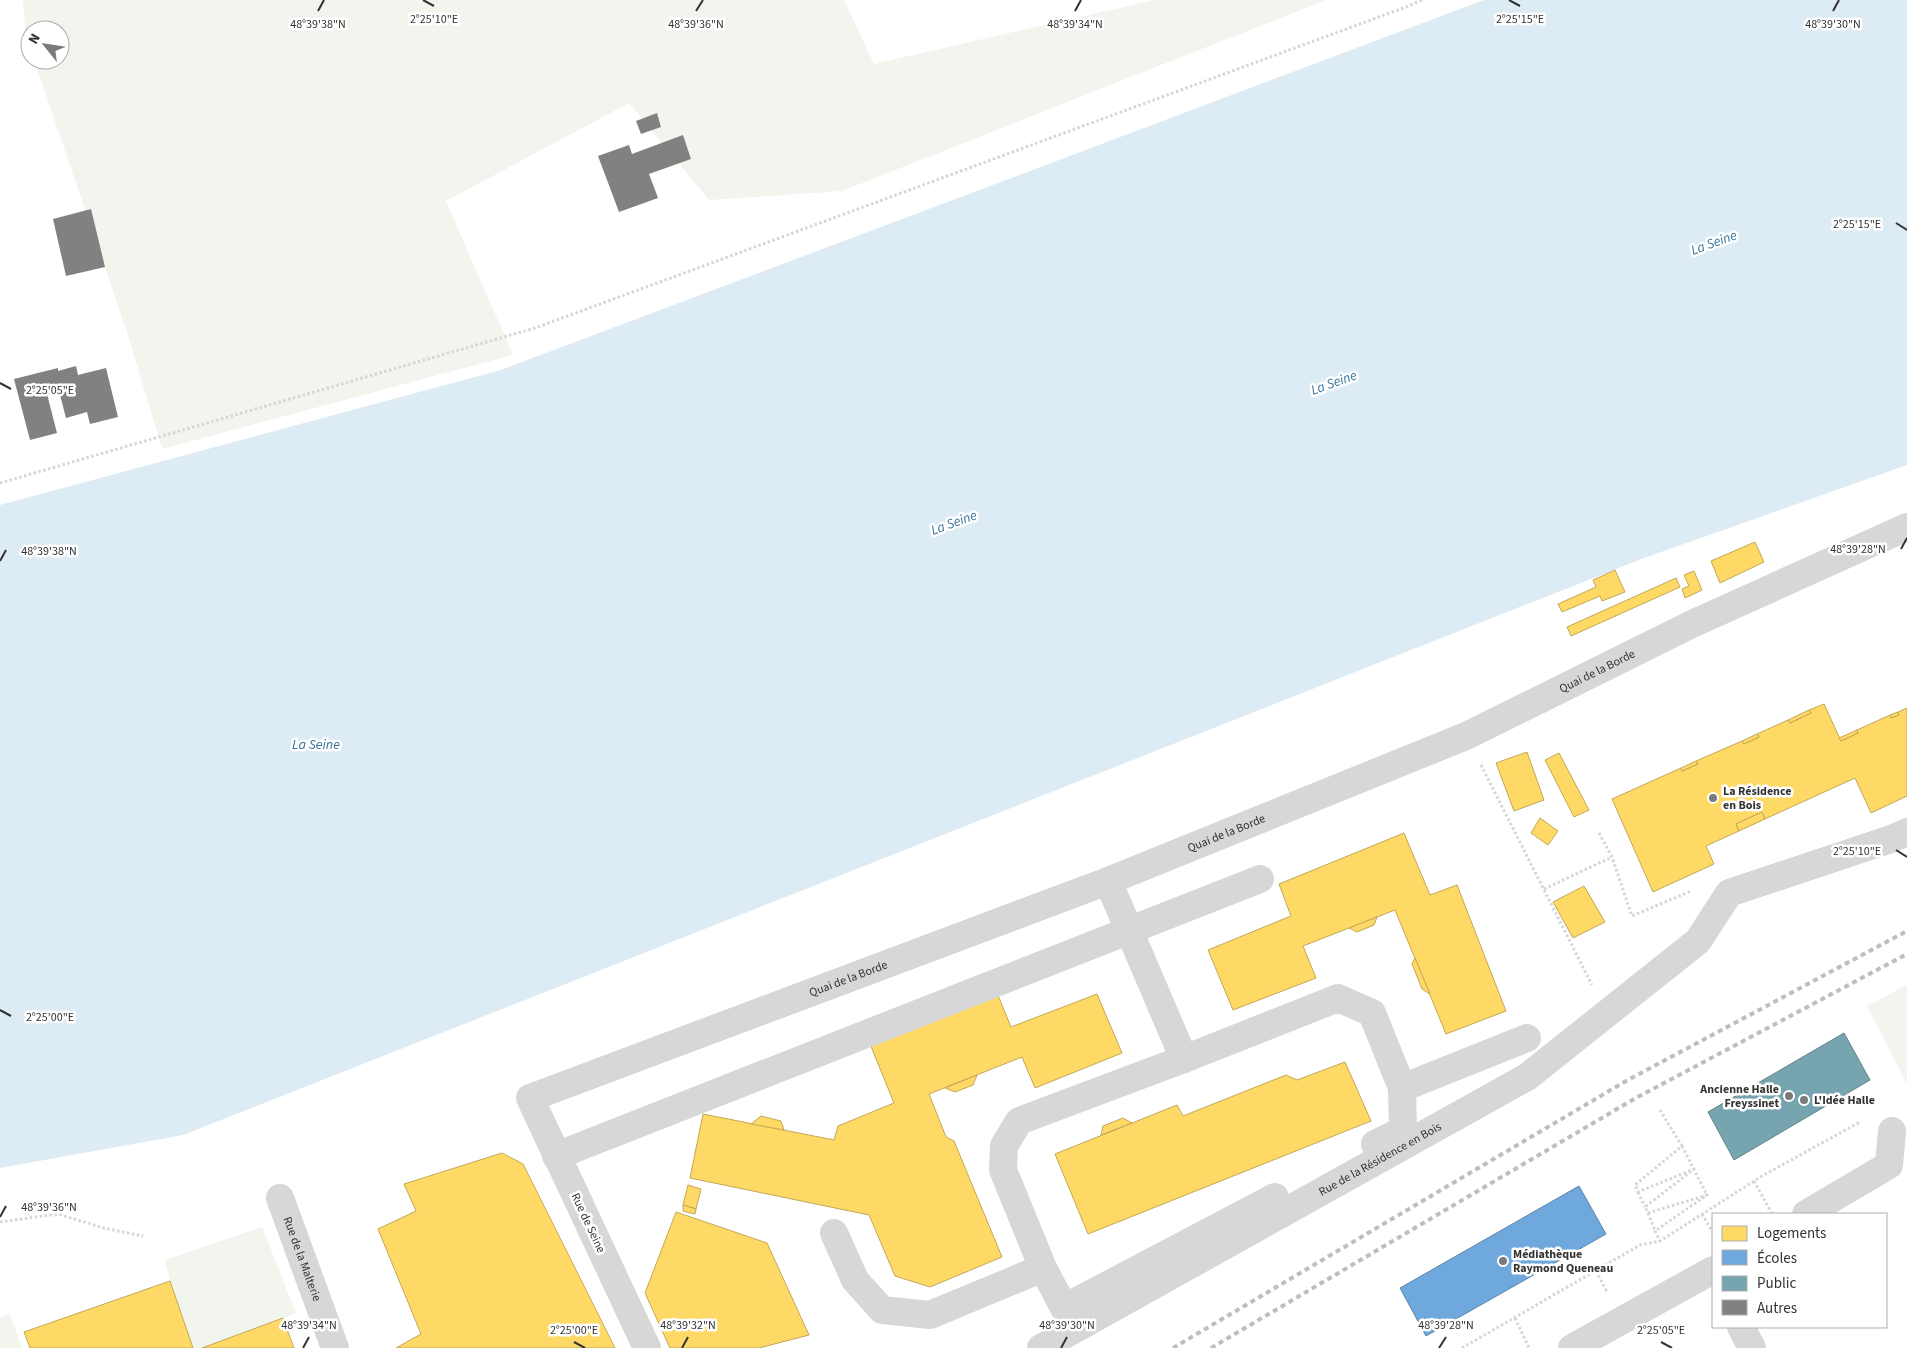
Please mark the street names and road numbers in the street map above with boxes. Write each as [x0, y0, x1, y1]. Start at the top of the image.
street label: Quai de la Borde [1556, 645, 1638, 697]
street label: Quai de la Borde [1185, 810, 1268, 857]
street label: Quai de la Borde [807, 956, 890, 1001]
street label: Rue de la Résidence en Bois [1315, 1118, 1444, 1200]
street label: Rue de Seine [567, 1190, 609, 1256]
street label: Rue de la Malterie [279, 1214, 326, 1304]

